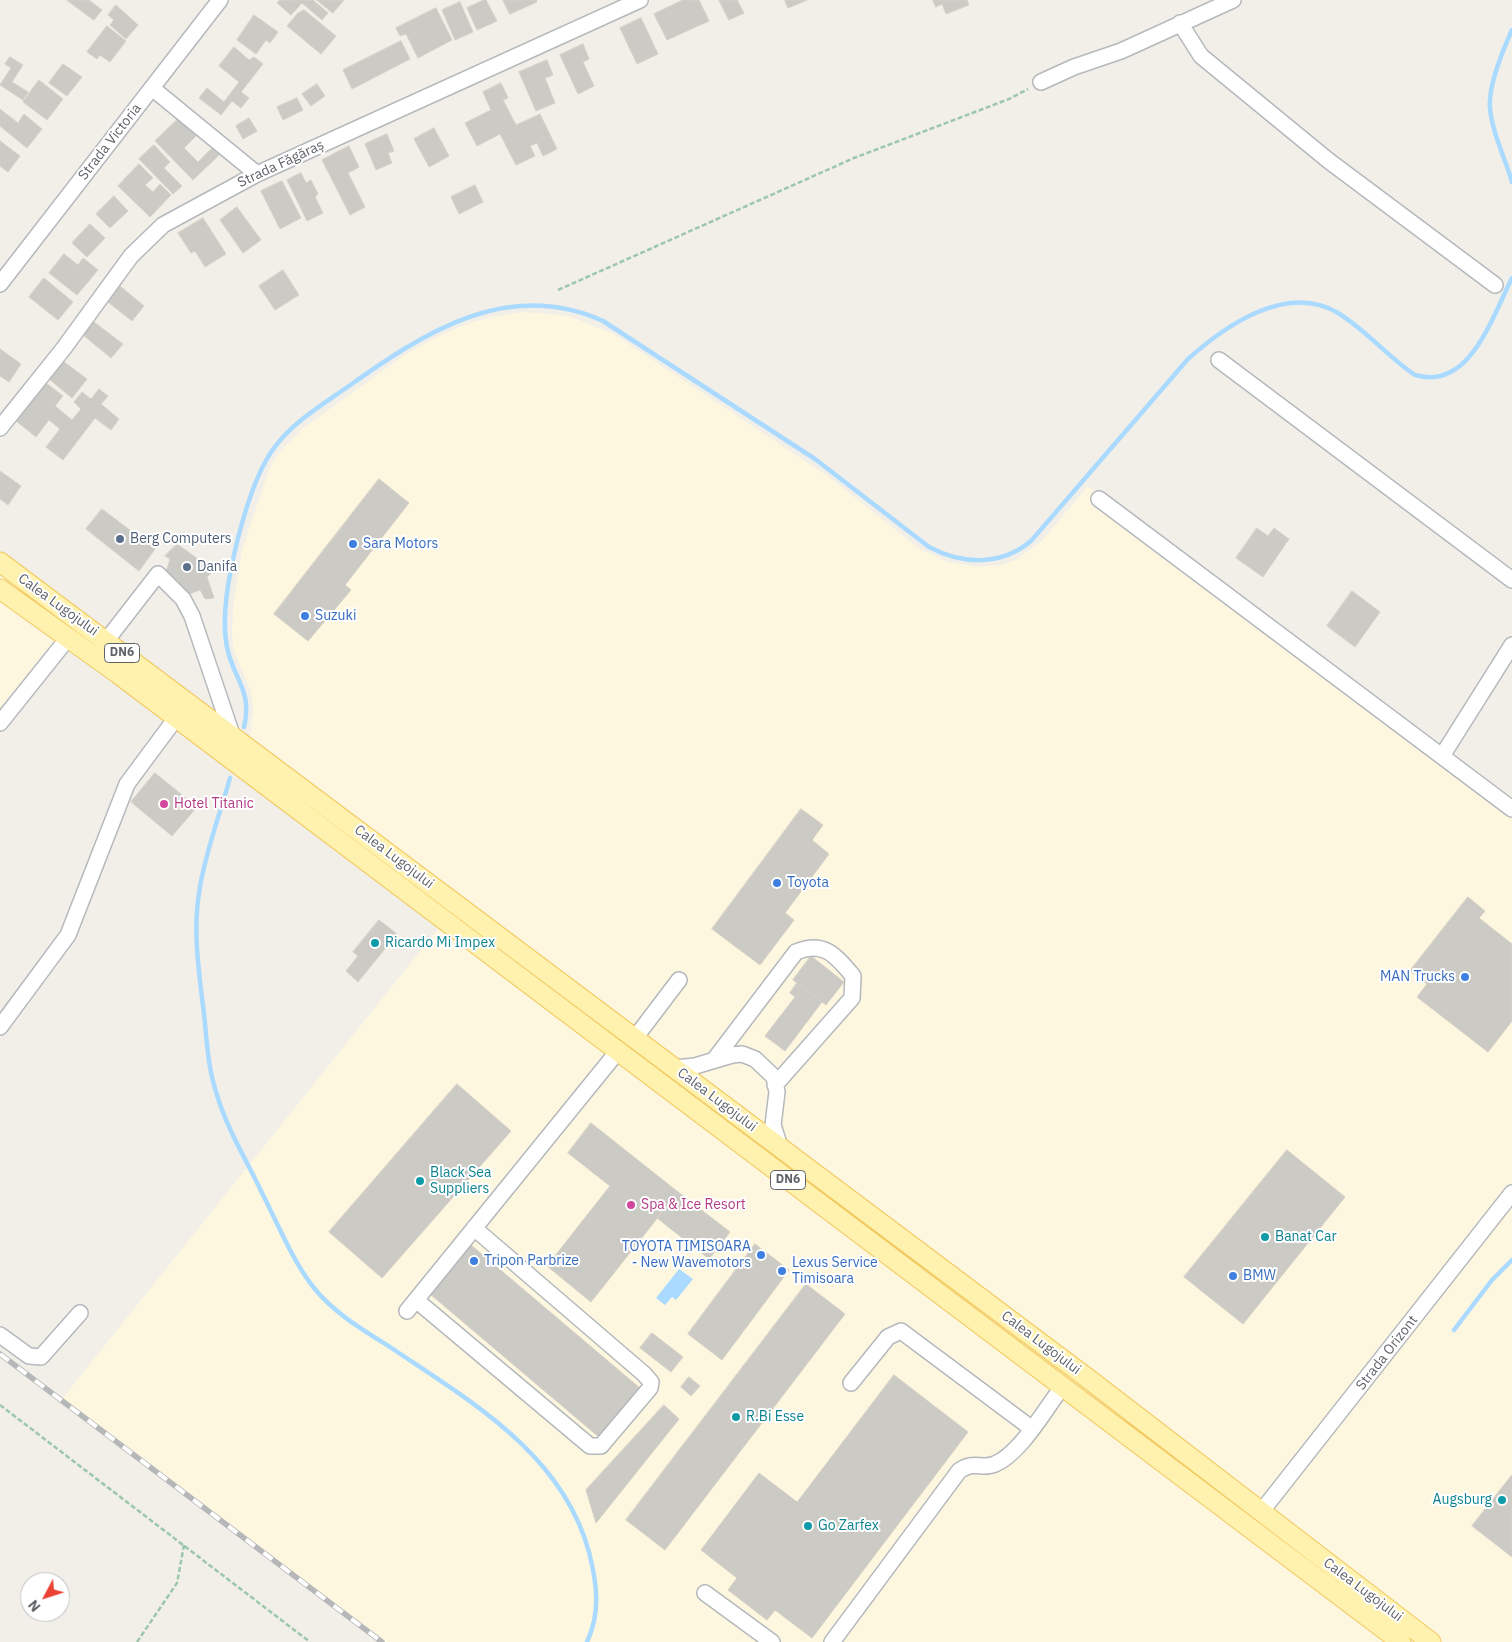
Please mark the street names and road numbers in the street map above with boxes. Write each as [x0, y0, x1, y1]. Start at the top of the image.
street label: Strada Victoria [75, 100, 145, 184]
street label: Strada Făgăraș [235, 137, 327, 191]
street label: Calea Lugojului [15, 570, 101, 640]
road number: DN6 [104, 644, 140, 662]
street label: Calea Lugojului [351, 822, 437, 892]
street label: Calea Lugojului [674, 1065, 760, 1135]
road number: DN6 [770, 1170, 806, 1190]
street label: Calea Lugojului [998, 1308, 1084, 1378]
street label: Strada Orizont [1353, 1312, 1421, 1394]
street label: Calea Lugojului [1320, 1555, 1406, 1625]

